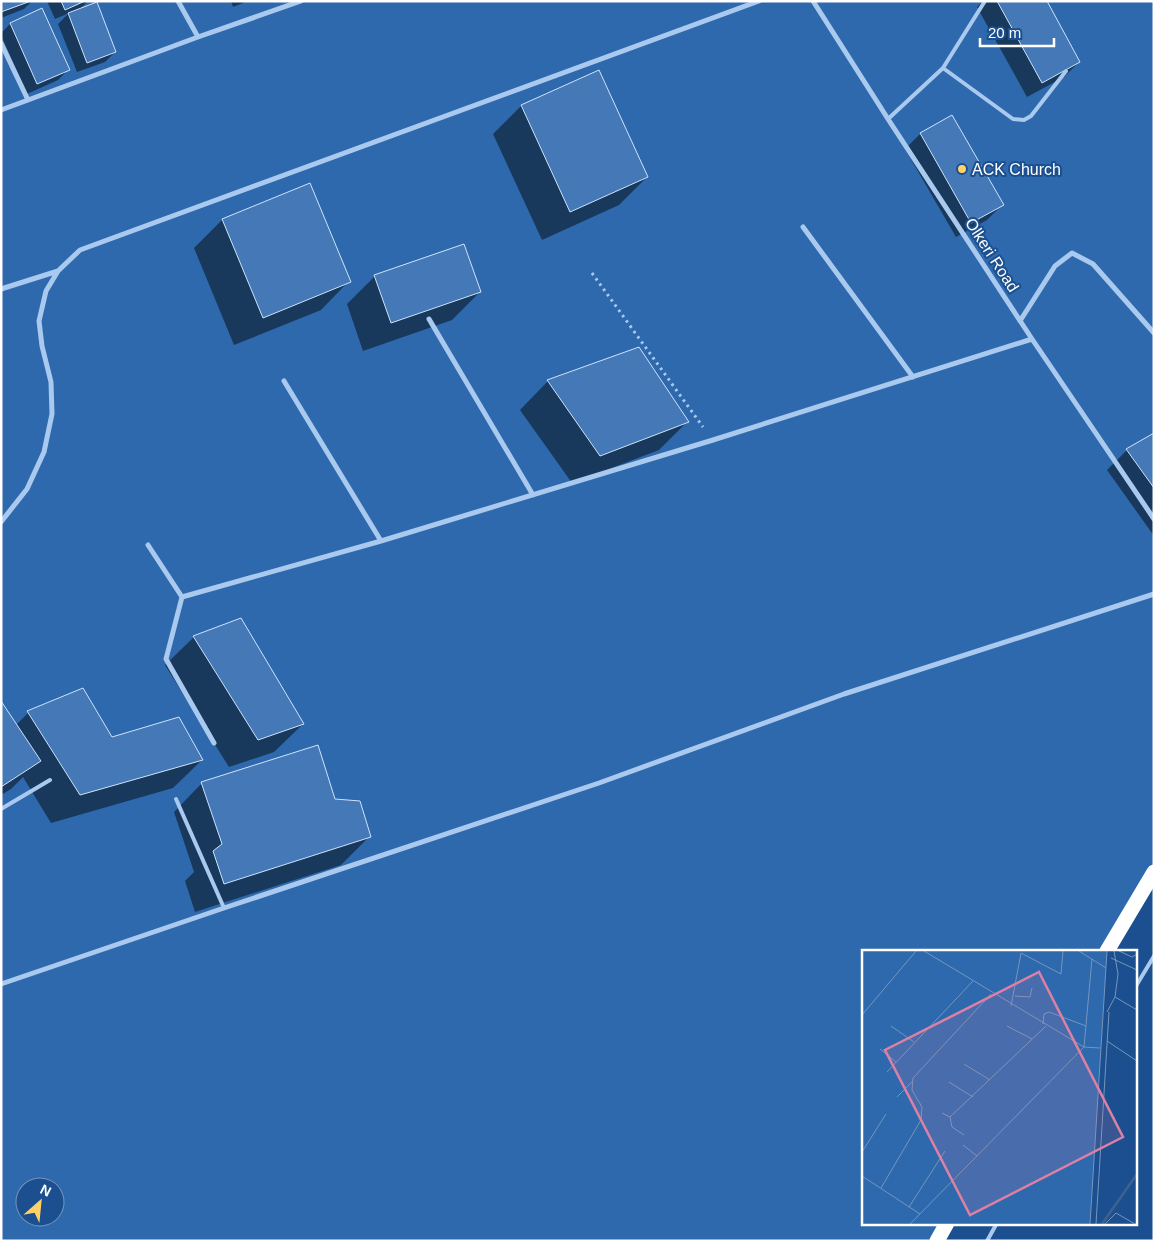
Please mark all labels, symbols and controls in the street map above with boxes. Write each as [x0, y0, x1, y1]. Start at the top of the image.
scale bar [980, 15, 1054, 47]
text: 20 m [988, 24, 1021, 41]
place label: ACK Church [972, 161, 1061, 178]
marker: ACK Church [956, 163, 968, 175]
street label: Olkeri Road [962, 215, 1022, 295]
inset map [862, 950, 1138, 1224]
north arrow [15, 1177, 65, 1227]
text: N [38, 1181, 54, 1200]

